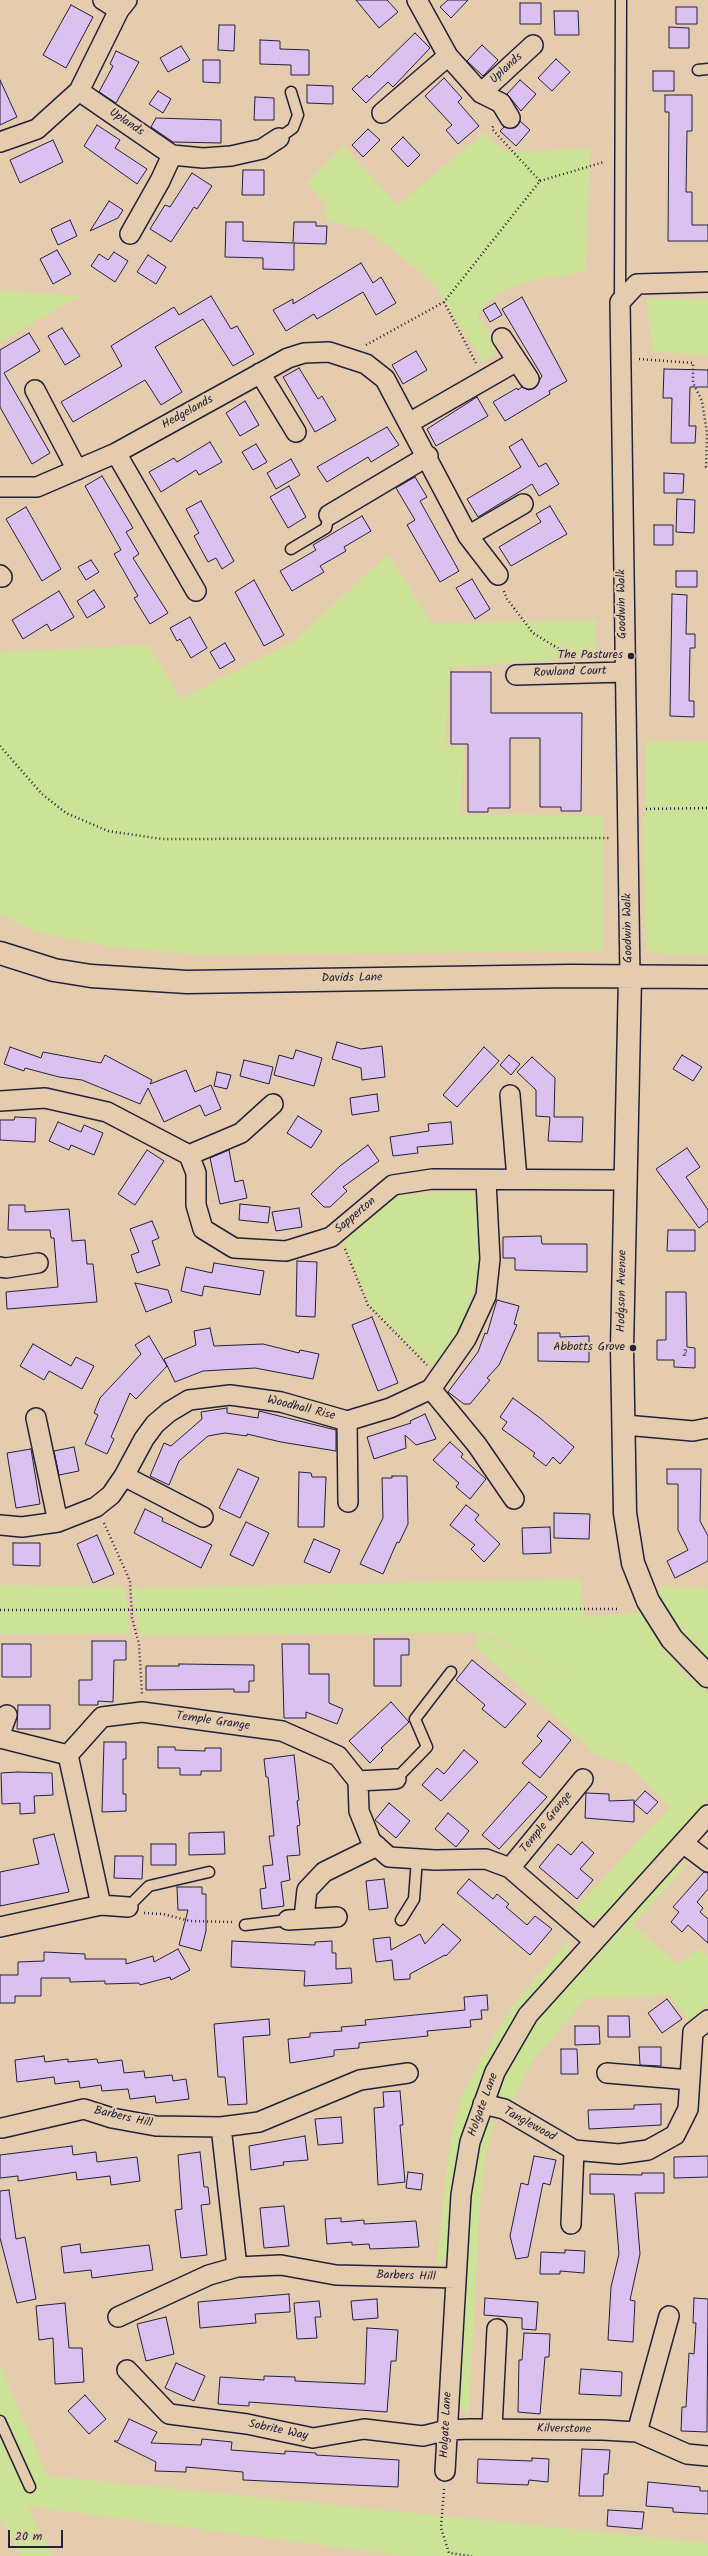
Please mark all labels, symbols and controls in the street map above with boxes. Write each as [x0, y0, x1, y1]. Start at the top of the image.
street label: Uplands [488, 50, 526, 88]
street label: Uplands [106, 106, 146, 140]
street label: Hedgelands [160, 393, 216, 433]
street label: Goodwin Walk [615, 569, 631, 639]
place label: The Pastures [558, 649, 623, 663]
marker: The Pastures [626, 651, 636, 661]
street label: Rowland Court [533, 665, 607, 681]
street label: Goodwin Walk [621, 893, 637, 963]
street label: Davids Lane [321, 971, 383, 987]
street label: Sapperton [332, 1195, 380, 1237]
street label: Hodgson Avenue [615, 1250, 631, 1332]
place label: Abbotts Grove [553, 1341, 625, 1355]
marker: Abbotts Grove [628, 1343, 638, 1353]
house number: 2 [682, 1348, 688, 1360]
street label: Woodhall Rise [266, 1394, 336, 1424]
street label: Temple Grange [175, 1710, 251, 1734]
street label: Temple Grange [518, 1789, 576, 1857]
street label: Holgate Lane [466, 2071, 502, 2139]
street label: Barbers Hill [92, 2104, 154, 2132]
street label: Tanglewood [500, 2105, 558, 2145]
street label: Barbers Hill [376, 2269, 436, 2285]
street label: Holgate Lane [438, 2391, 456, 2459]
street label: Sobrite Way [247, 2418, 309, 2444]
street label: Kilverstone [537, 2422, 591, 2438]
scale bar [10, 2522, 65, 2548]
text: 20 m [15, 2527, 42, 2546]

